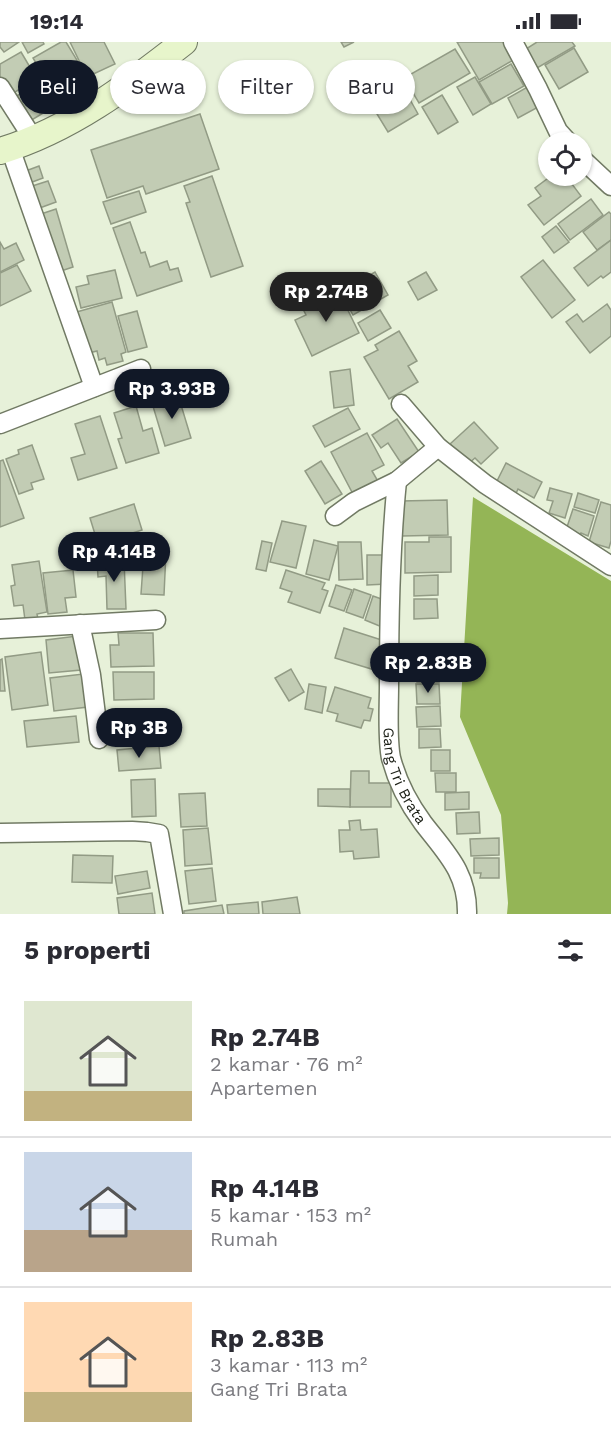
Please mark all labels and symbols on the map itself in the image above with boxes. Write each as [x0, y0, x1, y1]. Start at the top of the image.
pin: Rp 2.74B [264, 272, 388, 323]
pin: Rp 3.93B [110, 369, 234, 420]
pin: Rp 4.14B [52, 532, 176, 583]
pin: Rp 2.83B [366, 643, 490, 694]
pin: Rp 3B [97, 708, 181, 759]
street label: Gang Tri Brata [379, 727, 430, 828]

